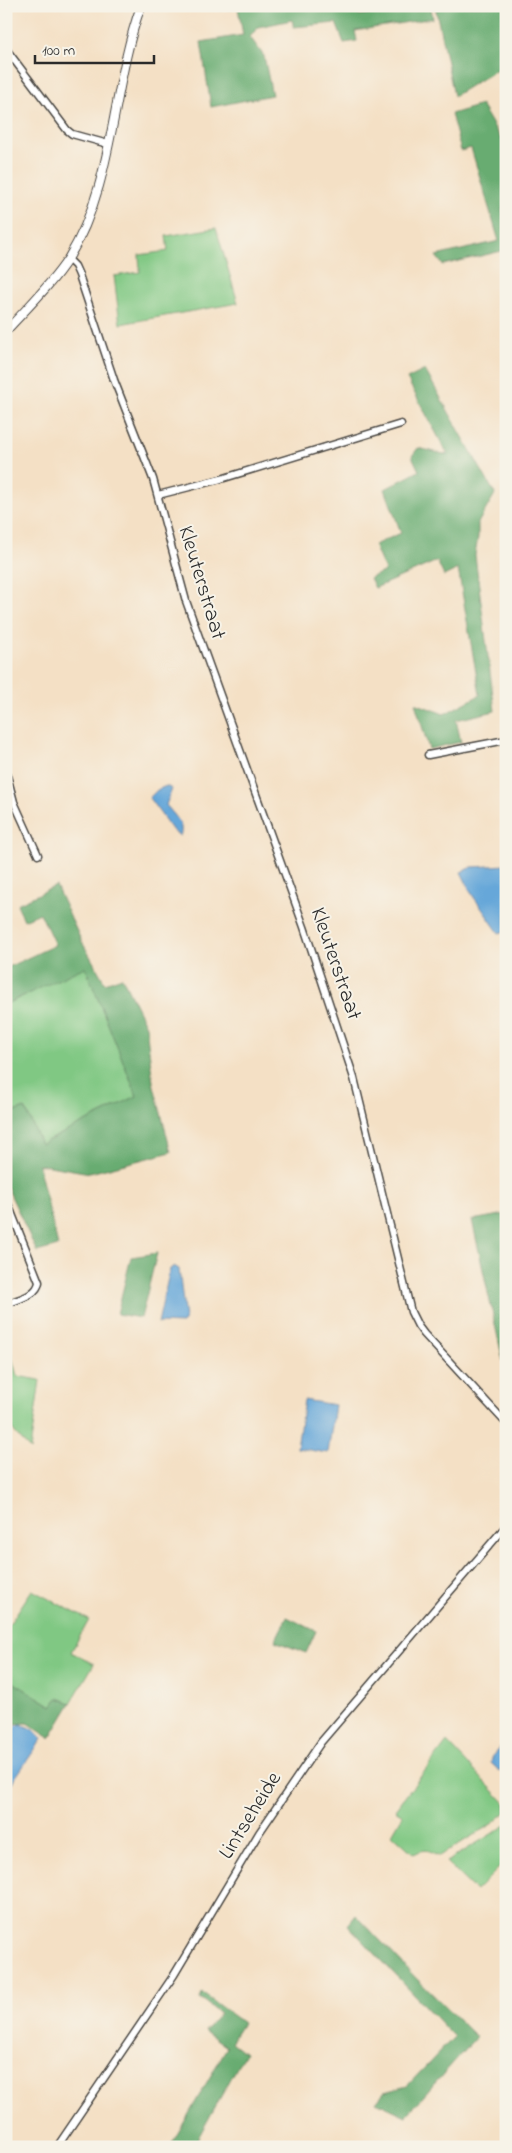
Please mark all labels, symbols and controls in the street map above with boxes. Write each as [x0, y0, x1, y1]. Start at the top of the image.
scale bar [35, 32, 154, 64]
text: 100 m [42, 40, 75, 62]
street label: Kleuterstraat [169, 522, 234, 644]
street label: Kleuterstraat [301, 903, 369, 1025]
street label: Lintseheide [211, 1766, 291, 1866]

